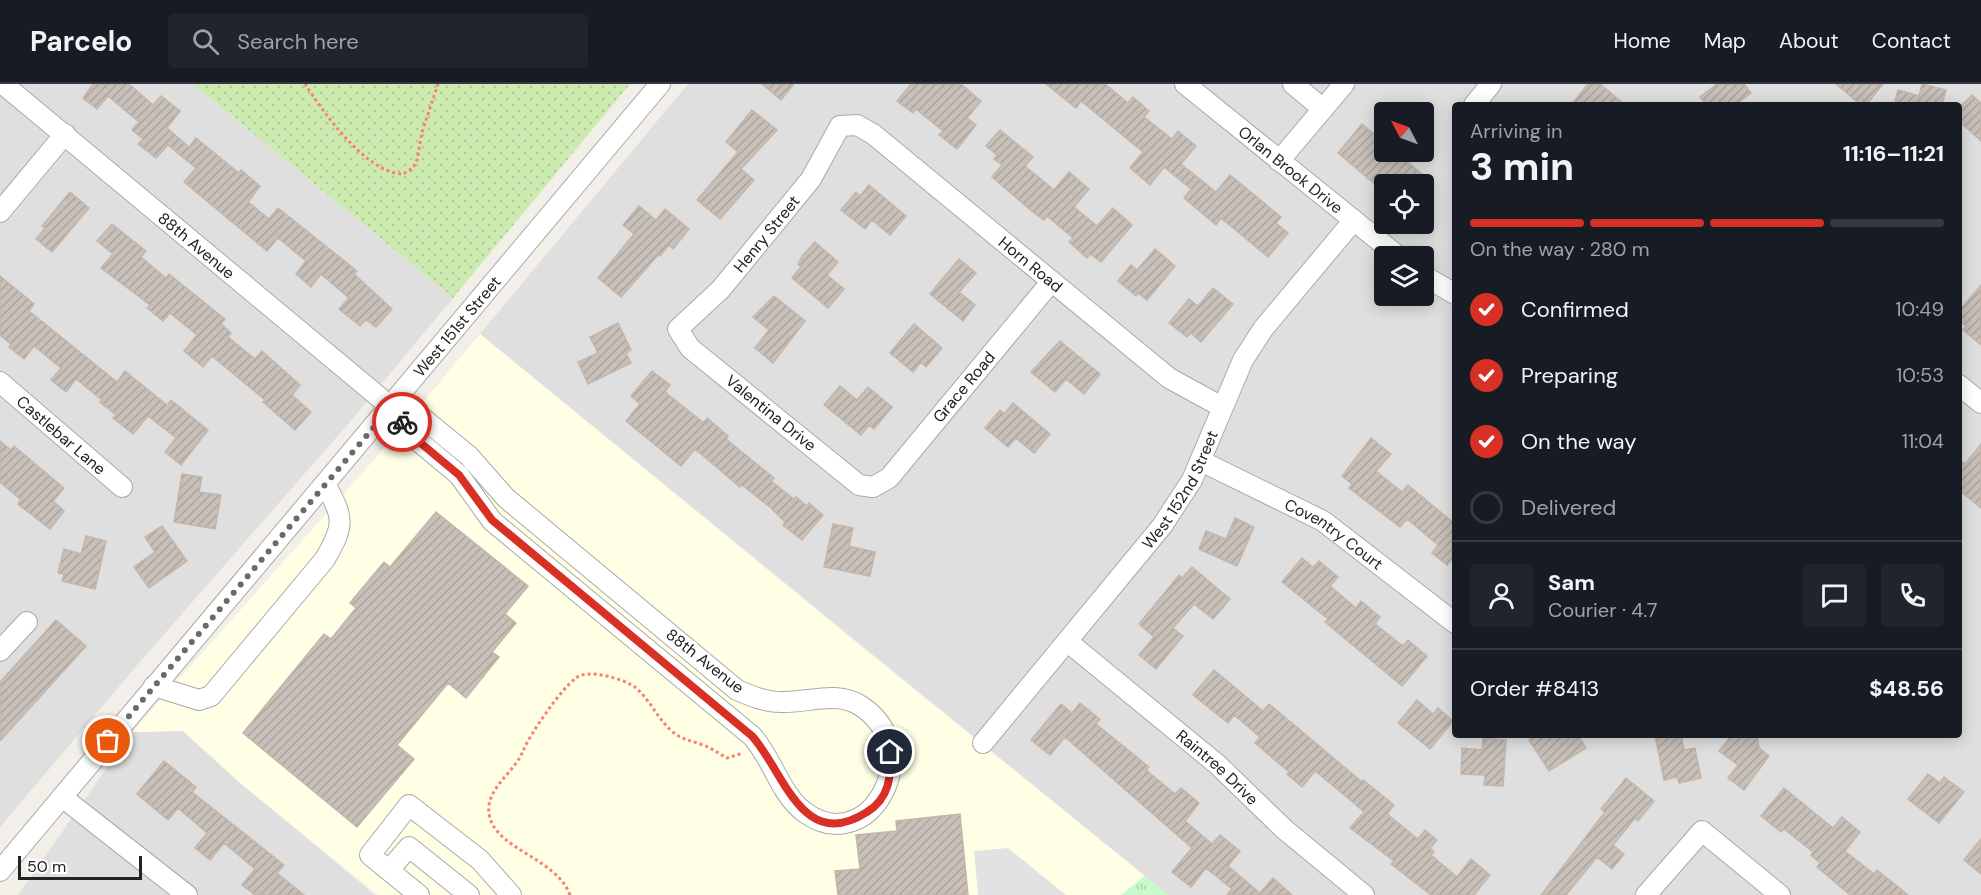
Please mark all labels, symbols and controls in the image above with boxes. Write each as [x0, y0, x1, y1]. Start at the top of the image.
search box [168, 14, 588, 68]
text: Parcelo [30, 23, 132, 60]
icon: search [189, 25, 222, 58]
text: Search here [237, 27, 359, 56]
text: Home [1613, 27, 1671, 55]
text: Map [1704, 27, 1746, 55]
text: About [1779, 27, 1839, 55]
text: Contact [1872, 27, 1951, 55]
north arrow [1374, 102, 1434, 162]
map controls [1374, 102, 1434, 306]
text: Arriving in [1470, 118, 1562, 144]
street label: Orlan Brook Drive [1234, 121, 1347, 218]
text: 11:16–11:21 [1843, 139, 1944, 168]
text: 3 min [1470, 141, 1574, 192]
button: locate [1374, 174, 1434, 234]
street label: Henry Street [728, 191, 804, 277]
street label: 88th Avenue [154, 207, 239, 283]
street label: Horn Road [994, 231, 1067, 297]
text: On the way · 280 m [1470, 236, 1650, 262]
button: layers [1374, 246, 1434, 306]
street label: West 151st Street [409, 271, 505, 381]
icon: check [1470, 293, 1503, 326]
text: Confirmed [1521, 295, 1629, 324]
text: 10:49 [1895, 296, 1944, 322]
street label: Grace Road [928, 347, 1000, 427]
icon: check [1470, 359, 1503, 392]
text: Preparing [1521, 361, 1618, 390]
text: 10:53 [1896, 362, 1944, 388]
street label: Valentina Drive [721, 370, 821, 456]
street label: Castlebar Lane [12, 391, 110, 479]
courier [372, 392, 432, 452]
icon: bike [386, 406, 419, 439]
icon: check [1470, 425, 1503, 458]
street label: West 152nd Street [1137, 427, 1222, 553]
text: On the way [1521, 427, 1636, 456]
text: 11:04 [1902, 428, 1944, 454]
street label: Coventry Court [1281, 493, 1387, 574]
text: Delivered [1521, 493, 1616, 522]
button: person [1470, 564, 1533, 627]
button: chat [1803, 564, 1866, 627]
button: phone [1881, 564, 1944, 627]
text: Sam [1548, 568, 1595, 597]
text: Courier · 4.7 [1548, 597, 1657, 623]
street label: 88th Avenue [662, 624, 748, 698]
text: Order #8413 [1470, 674, 1599, 703]
text: $48.56 [1869, 674, 1944, 703]
pin [82, 715, 133, 766]
icon: bag [91, 724, 124, 757]
street label: Raintree Drive [1172, 725, 1263, 809]
pin [864, 726, 915, 777]
icon: home [873, 735, 906, 768]
scale bar [18, 853, 142, 880]
text: 50 m [27, 856, 66, 877]

